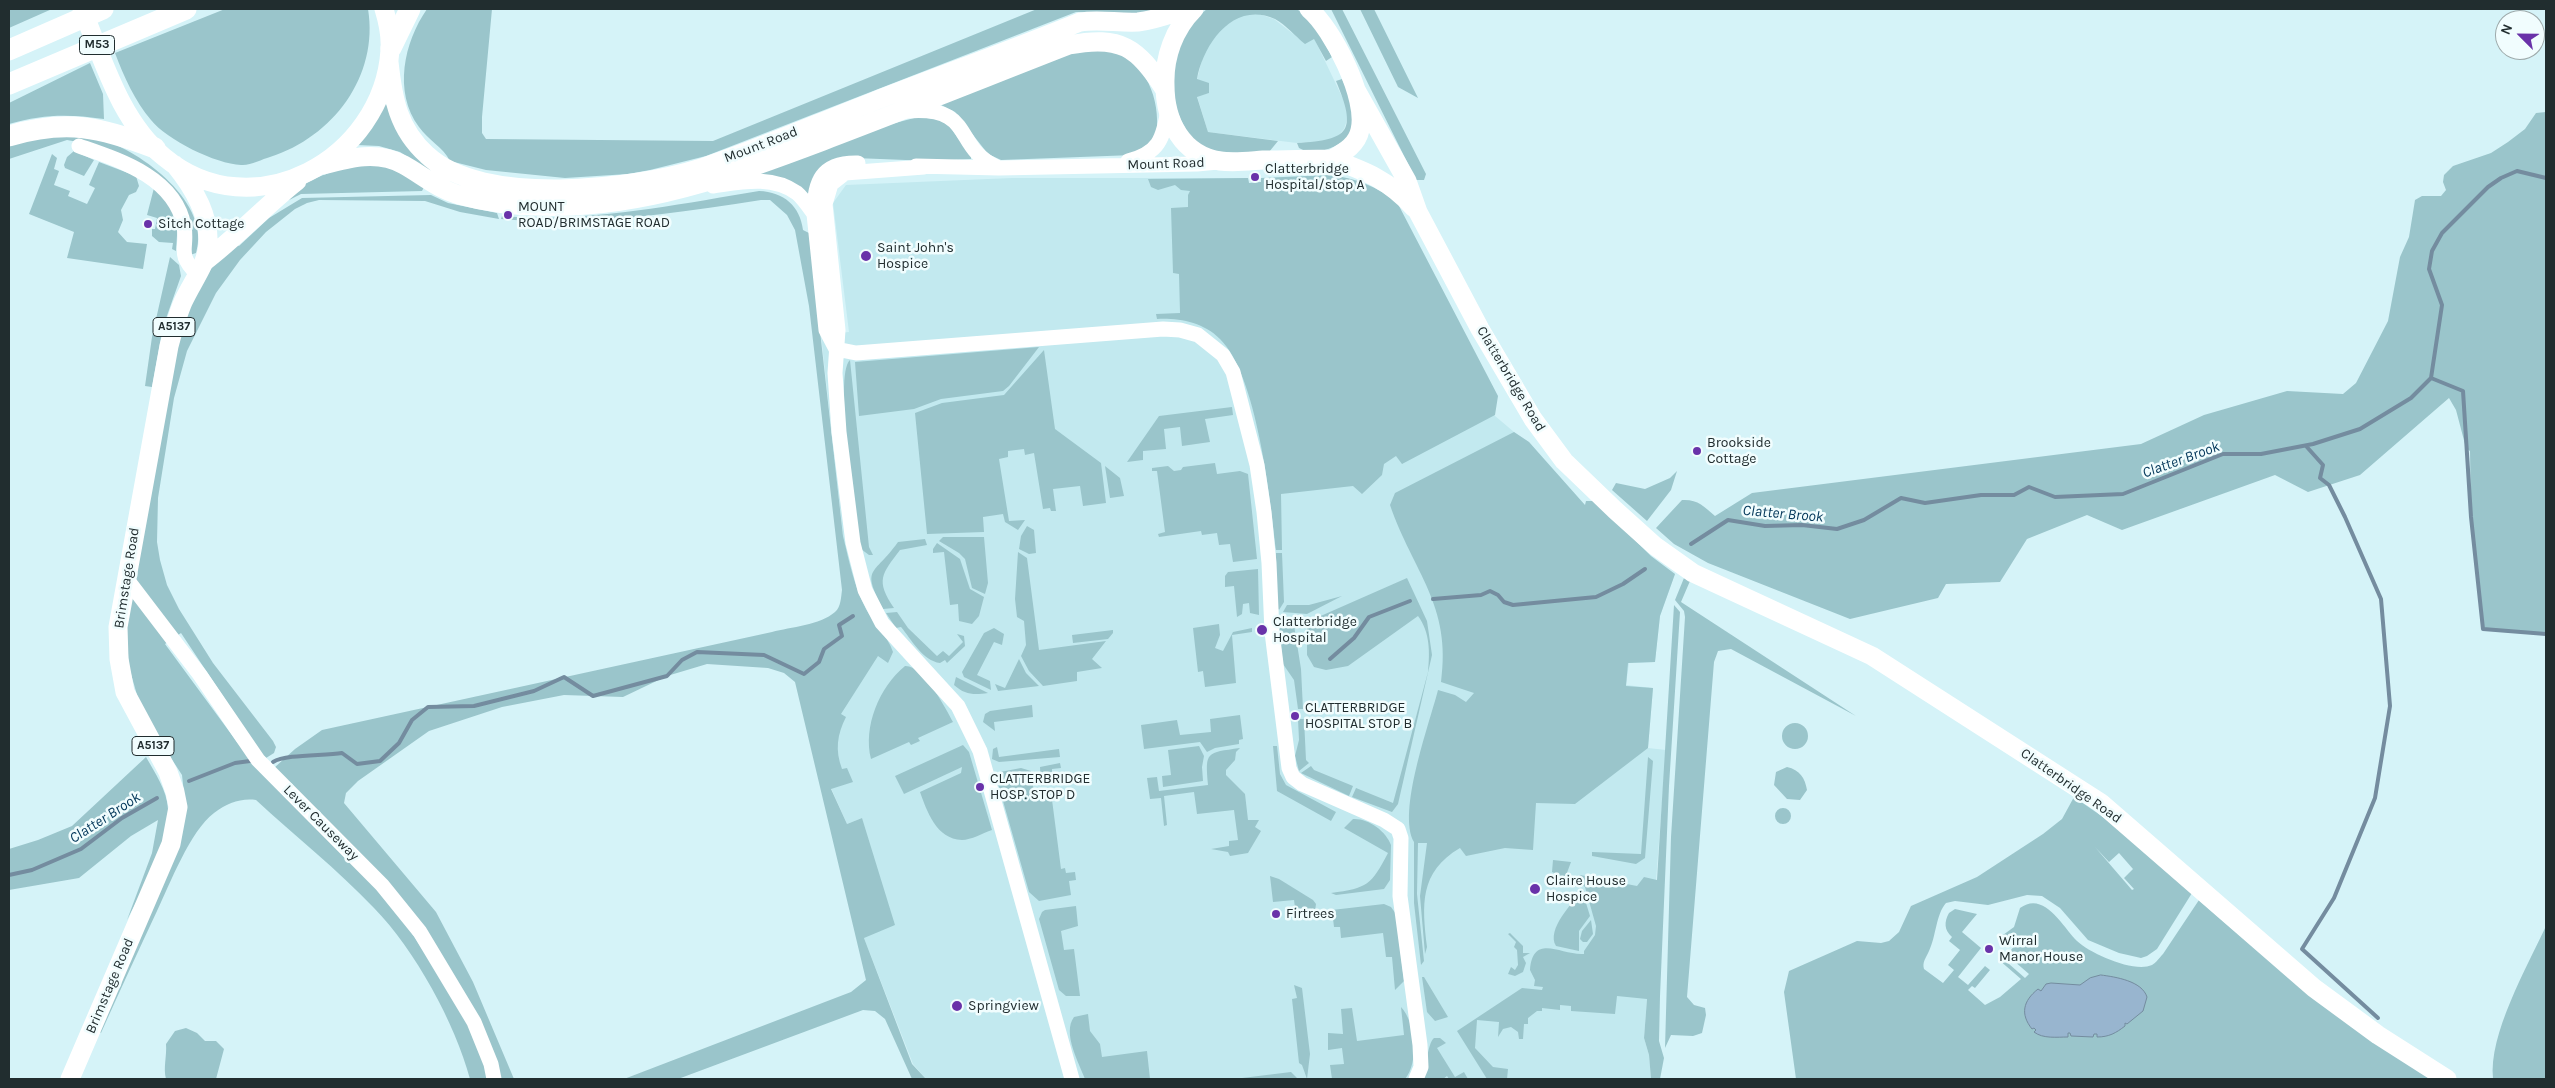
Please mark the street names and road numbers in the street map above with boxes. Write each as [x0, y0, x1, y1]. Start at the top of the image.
road number: M53 [80, 36, 114, 54]
street label: Mount Road [722, 123, 800, 167]
street label: Mount Road [1127, 154, 1205, 174]
road number: A5137 [153, 318, 195, 337]
street label: Clatterbridge Road [1473, 323, 1549, 435]
street label: Brimstage Road [111, 526, 143, 630]
road number: A5137 [132, 736, 174, 756]
street label: Clatterbridge Road [2017, 745, 2125, 827]
street label: Lever Causeway [280, 782, 362, 864]
street label: Brimstage Road [82, 936, 138, 1036]

